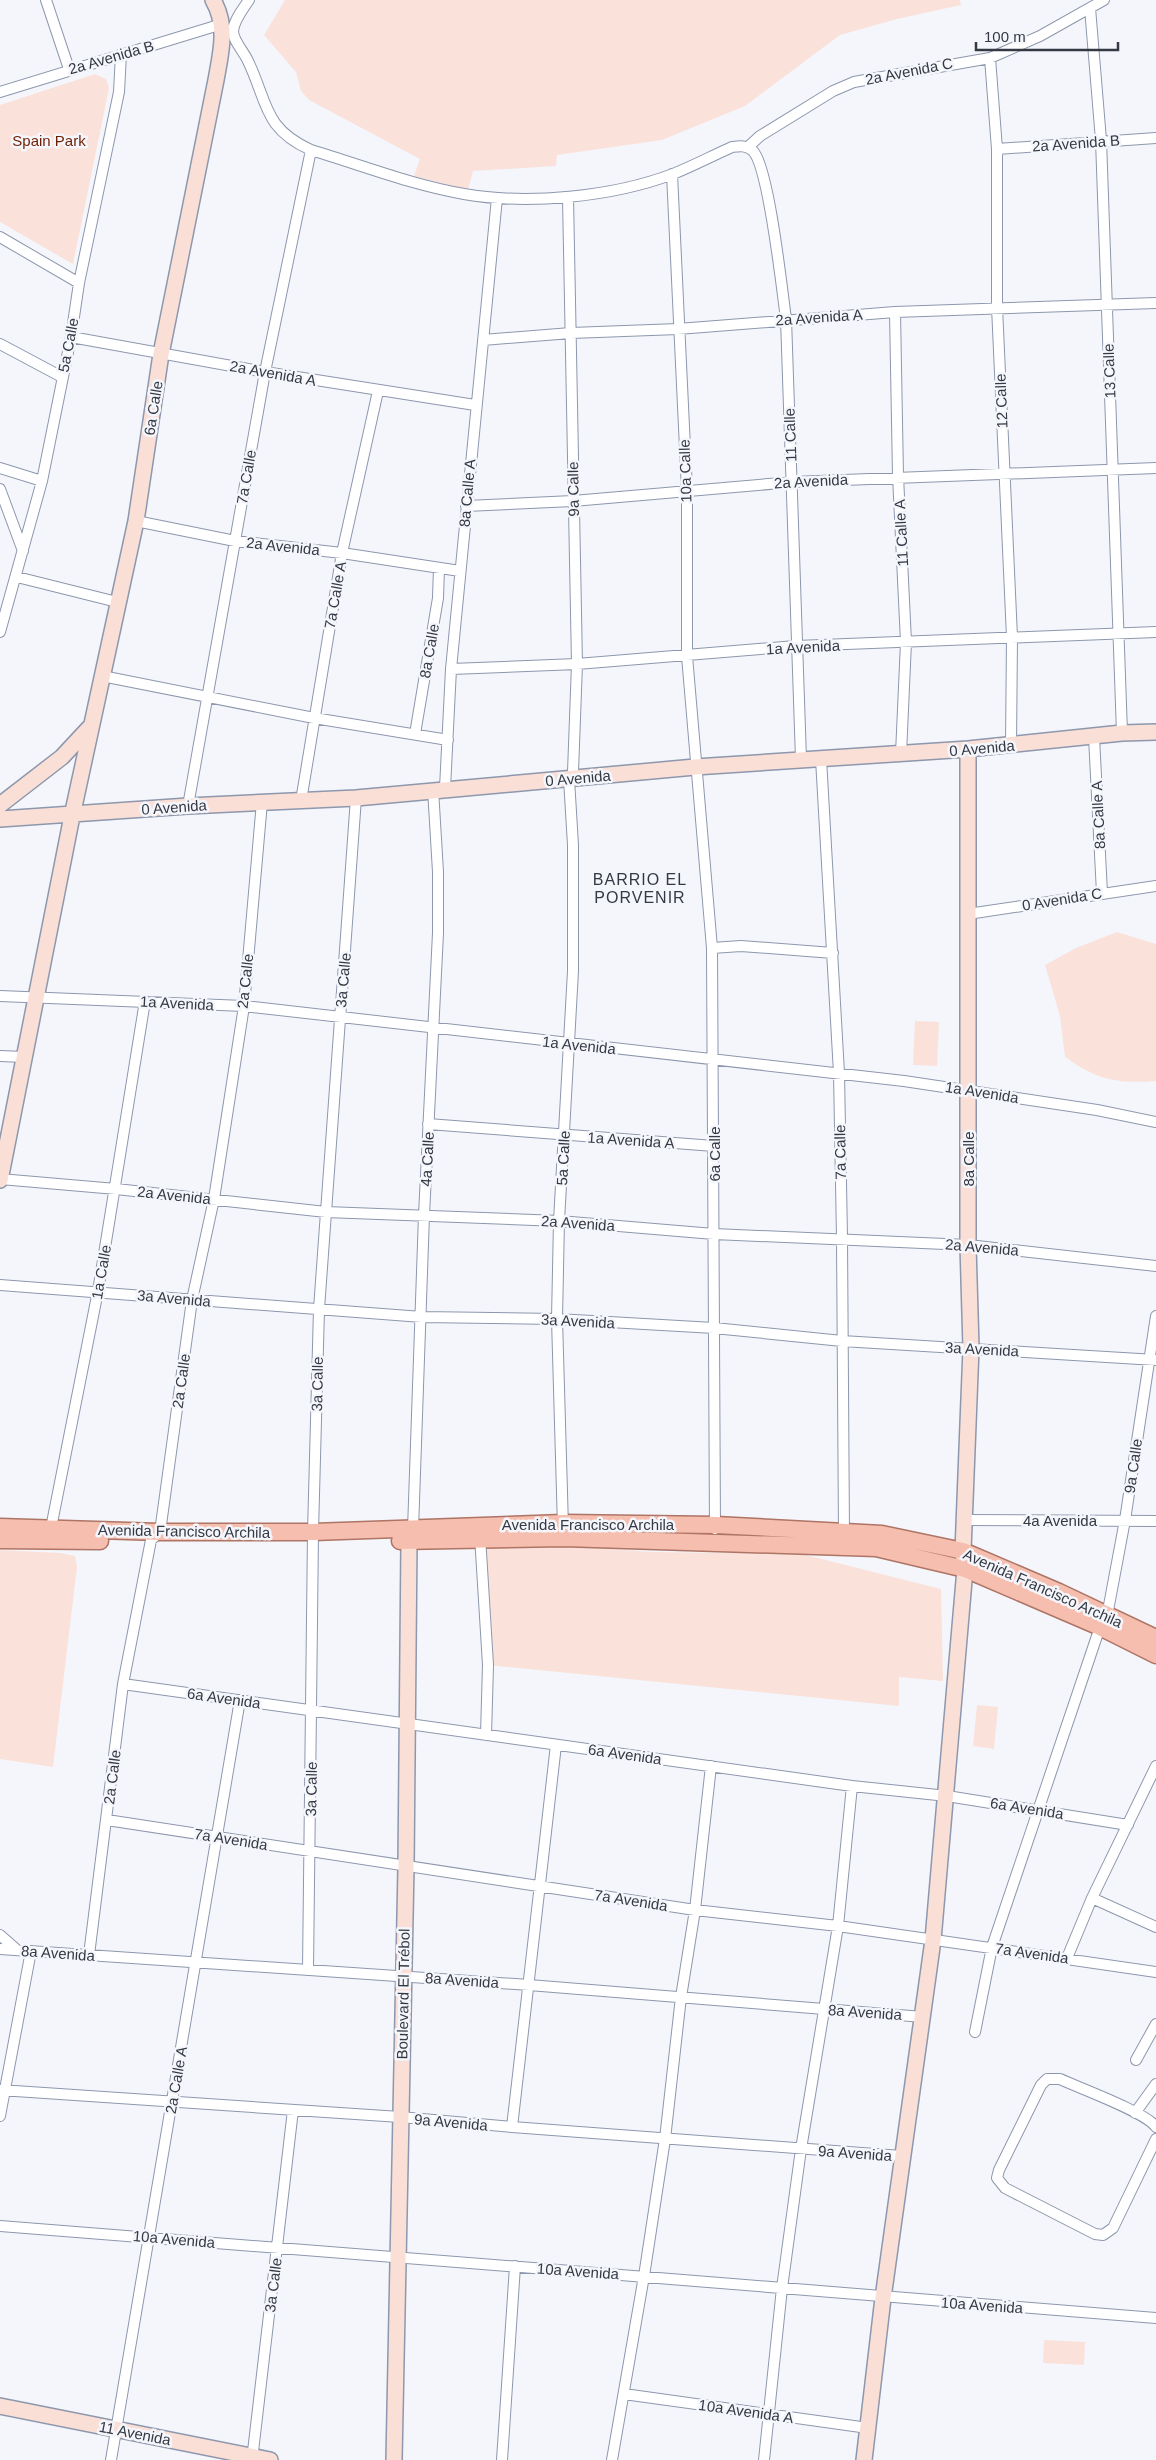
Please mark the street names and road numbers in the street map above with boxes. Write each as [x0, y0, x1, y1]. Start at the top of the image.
street label: 2a Avenida B [66, 37, 156, 77]
street label: 2a Avenida C [864, 54, 954, 88]
street label: 2a Avenida B [1031, 131, 1121, 155]
street label: 2a Avenida A [775, 305, 863, 329]
street label: 5a Calle [54, 316, 82, 374]
street label: 13 Calle [1100, 343, 1118, 399]
street label: 2a Avenida A [229, 357, 317, 389]
street label: 12 Calle [992, 373, 1010, 429]
street label: 6a Calle [140, 379, 166, 437]
street label: 11 Calle [781, 408, 799, 462]
street label: 10a Calle [675, 439, 695, 503]
street label: 7a Calle [233, 448, 259, 506]
street label: 8a Calle A [456, 458, 478, 528]
street label: 9a Calle [564, 461, 582, 517]
street label: 2a Avenida [774, 471, 849, 491]
street label: 11 Calle A [891, 499, 911, 567]
street label: 2a Avenida [245, 534, 321, 558]
street label: 7a Calle A [321, 560, 349, 630]
street label: 8a Calle [416, 622, 442, 680]
street label: 1a Avenida [766, 637, 841, 657]
street label: 0 Avenida [949, 737, 1016, 759]
street label: 0 Avenida [545, 767, 612, 789]
street label: 8a Calle A [1088, 780, 1108, 850]
street label: 0 Avenida [141, 796, 208, 818]
street label: 0 Avenida C [1021, 884, 1103, 914]
street label: 3a Calle [332, 952, 354, 1008]
street label: 2a Calle [234, 953, 256, 1009]
street label: 1a Avenida [140, 993, 215, 1013]
street label: 1a Avenida [541, 1033, 617, 1057]
street label: 1a Avenida [944, 1078, 1020, 1106]
street label: 7a Calle [831, 1124, 849, 1180]
street label: 6a Calle [706, 1126, 723, 1182]
street label: 1a Avenida A [587, 1128, 675, 1152]
street label: 5a Calle [553, 1130, 573, 1186]
street label: 4a Calle [417, 1131, 437, 1187]
street label: 8a Calle [960, 1131, 977, 1187]
street label: 2a Avenida [136, 1183, 212, 1207]
street label: 2a Avenida [541, 1212, 616, 1234]
street label: 2a Avenida [944, 1235, 1020, 1259]
street label: 1a Calle [88, 1243, 114, 1301]
street label: 3a Avenida [136, 1286, 212, 1310]
street label: 3a Avenida [541, 1311, 616, 1331]
street label: 3a Avenida [945, 1339, 1020, 1359]
street label: 2a Calle [169, 1353, 193, 1409]
street label: 3a Calle [308, 1356, 326, 1412]
street label: 9a Calle [1121, 1438, 1145, 1494]
street label: 4a Avenida [1023, 1512, 1098, 1529]
street label: Avenida Francisco Archila [502, 1516, 675, 1533]
street label: Avenida Francisco Archila [98, 1521, 271, 1541]
street label: Avenida Francisco Archila [961, 1545, 1126, 1631]
street label: 6a Avenida [186, 1684, 262, 1712]
street label: 6a Avenida [587, 1740, 663, 1768]
street label: 2a Calle [100, 1749, 124, 1805]
street label: 3a Calle [302, 1761, 320, 1817]
street label: 6a Avenida [989, 1794, 1065, 1822]
street label: 7a Avenida [193, 1825, 269, 1853]
street label: 7a Avenida [593, 1886, 669, 1914]
street label: Boulevard El Trébol [393, 1928, 413, 2060]
street label: 7a Avenida [994, 1939, 1070, 1967]
street label: 8a Avenida [21, 1942, 96, 1964]
street label: 8a Avenida [425, 1969, 500, 1991]
street label: 8a Avenida [828, 2001, 903, 2023]
street label: 2a Calle A [162, 2045, 190, 2115]
street label: 9a Avenida [413, 2110, 489, 2134]
street label: 9a Avenida [818, 2142, 893, 2164]
street label: 10a Avenida [132, 2227, 216, 2251]
street label: 3a Calle [261, 2257, 285, 2313]
street label: 10a Avenida [536, 2260, 620, 2282]
street label: 10a Avenida [940, 2294, 1024, 2316]
street label: 10a Avenida A [697, 2396, 795, 2426]
street label: 11 Avenida [98, 2418, 173, 2448]

